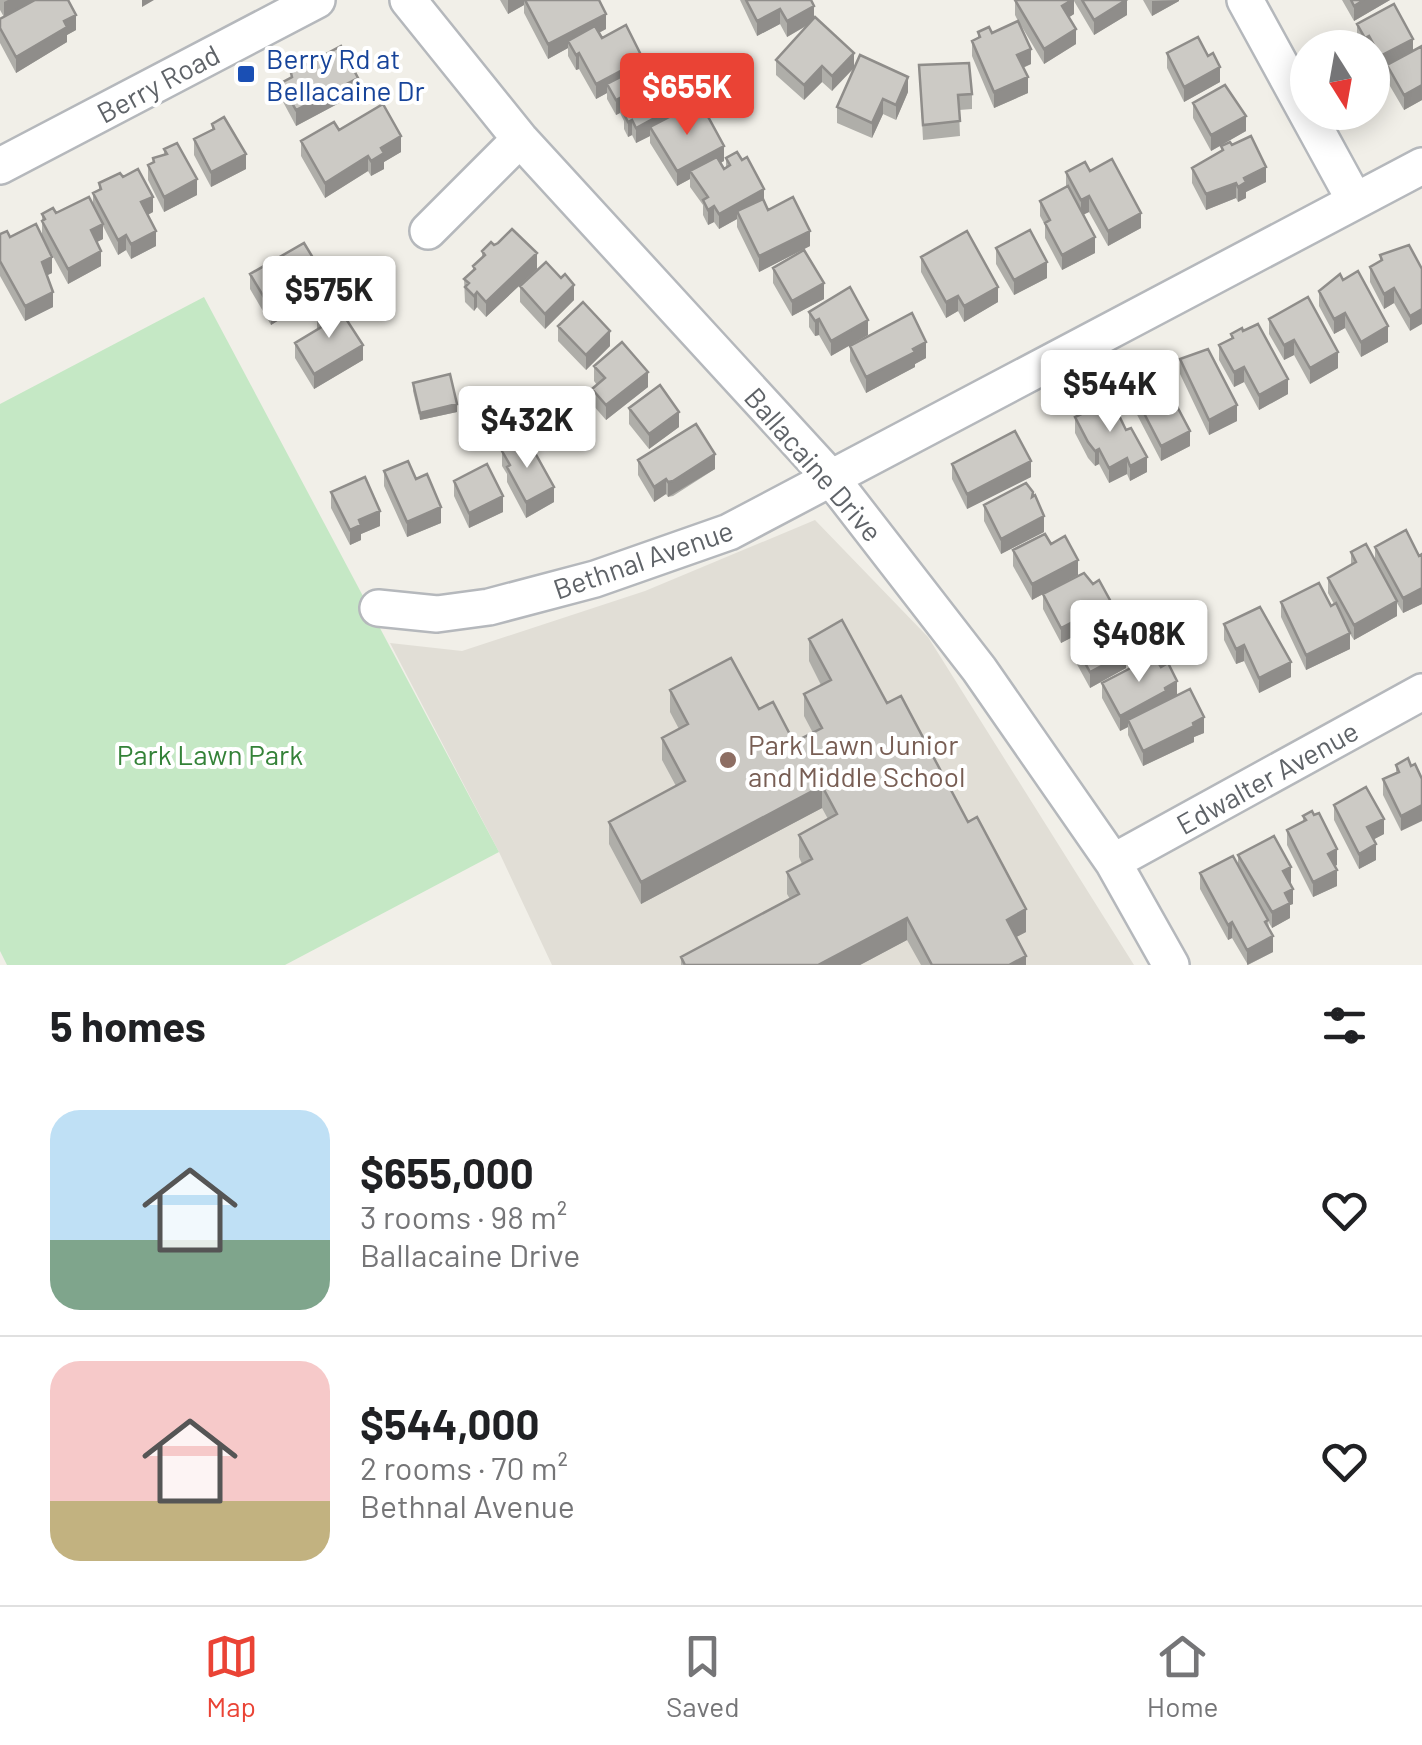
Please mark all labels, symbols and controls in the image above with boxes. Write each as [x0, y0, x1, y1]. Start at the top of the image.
north arrow [1290, 30, 1390, 130]
map controls [1290, 30, 1390, 130]
street label: Berry Road [91, 37, 225, 129]
place label: Berry Rd at Bellacaine Dr [266, 41, 425, 107]
pin: $655K [617, 53, 757, 138]
marker: Berry Rd at Bellacaine Dr [235, 63, 257, 85]
text: $655K [642, 66, 732, 104]
pin: $575K [259, 256, 399, 341]
text: $575K [285, 269, 373, 307]
pin: $544K [1040, 350, 1180, 435]
text: $544K [1063, 363, 1157, 401]
street label: Ballacaine Drive [738, 380, 890, 548]
pin: $432K [457, 386, 597, 471]
text: $432K [481, 399, 573, 437]
street label: Bethnal Avenue [549, 512, 737, 606]
pin: $408K [1069, 600, 1209, 685]
text: $408K [1092, 613, 1186, 651]
street label: Edwalter Avenue [1170, 713, 1364, 841]
place label: Park Lawn Junior and Middle School [748, 727, 966, 793]
park label: Park Lawn Park [117, 737, 303, 771]
marker: Park Lawn Junior and Middle School [717, 749, 739, 771]
icon: filters [1317, 998, 1372, 1053]
text: 5 homes [50, 1000, 206, 1050]
text: $655,000 [360, 1147, 534, 1197]
icon: home [130, 1150, 250, 1270]
icon: heart [1317, 1183, 1372, 1238]
text: 3 rooms · 98 m² [360, 1197, 567, 1235]
text: Ballacaine Drive [360, 1235, 580, 1273]
text: $544,000 [360, 1398, 539, 1448]
icon: home [130, 1401, 250, 1521]
icon: heart [1317, 1434, 1372, 1489]
text: 2 rooms · 70 m² [360, 1448, 568, 1486]
text: Bethnal Avenue [360, 1486, 575, 1524]
tab: Map [204, 1629, 259, 1723]
tab: Saved [666, 1629, 740, 1723]
tab: Home [1147, 1629, 1218, 1723]

